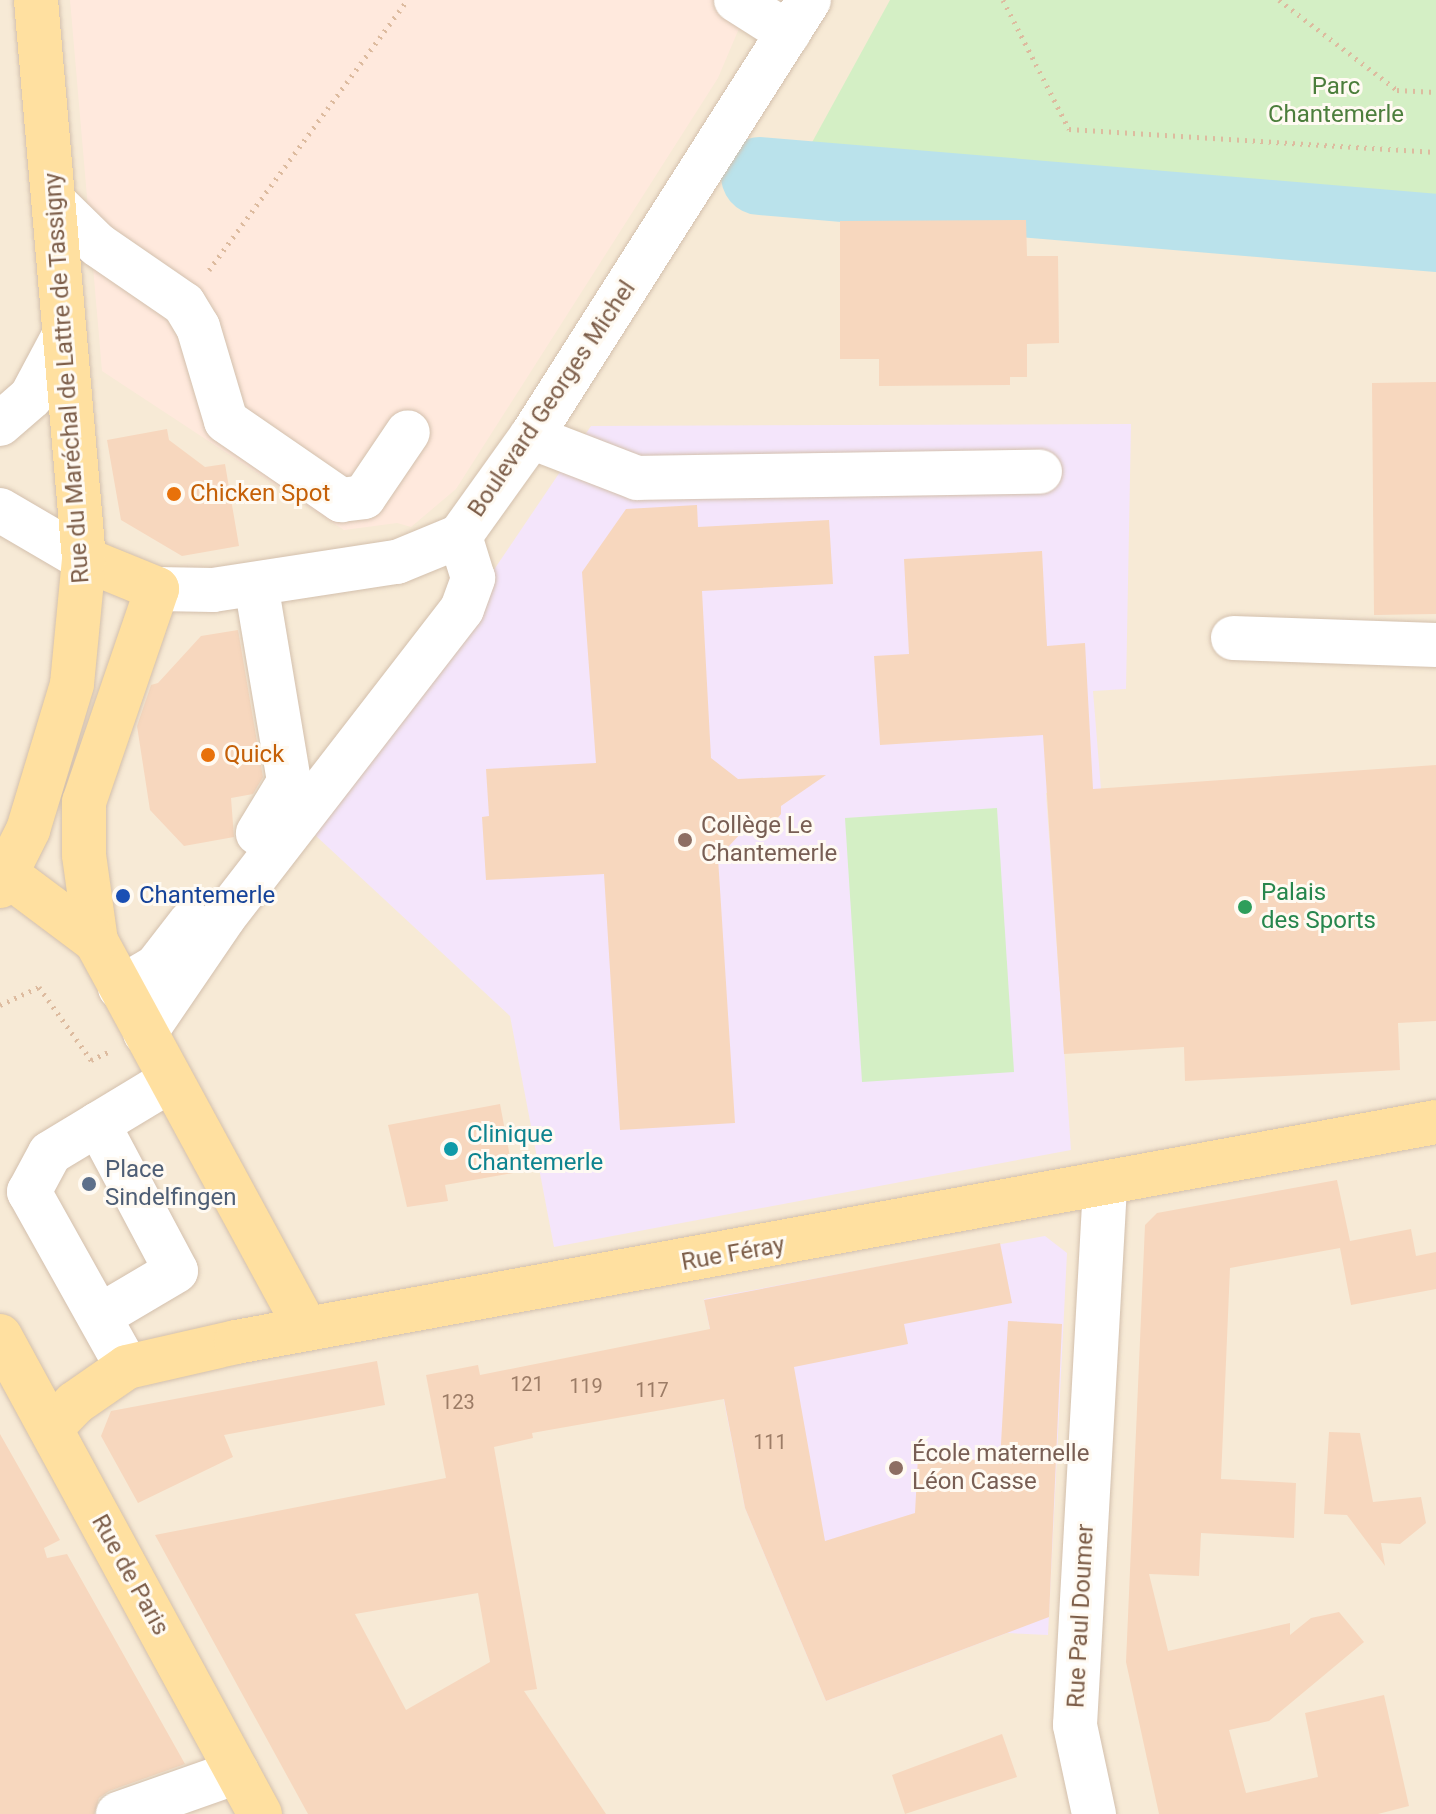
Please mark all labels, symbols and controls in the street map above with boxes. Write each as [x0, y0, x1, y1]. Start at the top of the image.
park label: Parc Chantemerle [1268, 73, 1404, 129]
street label: Rue du Maréchal de Lattre de Tassigny [38, 171, 96, 585]
street label: Boulevard Georges Michel [462, 275, 642, 523]
place label: Chicken Spot [190, 480, 330, 508]
marker: Chicken Spot [165, 485, 183, 503]
place label: Quick [224, 741, 284, 769]
marker: Quick [199, 746, 217, 764]
place label: Collège Le Chantemerle [701, 812, 837, 868]
marker: Collège Le Chantemerle [676, 831, 694, 849]
place label: Palais des Sports [1261, 879, 1376, 935]
place label: Chantemerle [139, 882, 275, 910]
marker: Chantemerle [114, 887, 132, 905]
marker: Palais des Sports [1236, 898, 1254, 916]
place label: Clinique Chantemerle [467, 1121, 603, 1177]
marker: Clinique Chantemerle [442, 1140, 460, 1158]
place label: Place Sindelfingen [105, 1156, 236, 1212]
marker: Place Sindelfingen [80, 1175, 98, 1193]
street label: Rue Féray [679, 1231, 787, 1277]
house number: 121 [510, 1372, 544, 1396]
house number: 119 [569, 1374, 603, 1398]
house number: 117 [635, 1378, 669, 1402]
house number: 123 [441, 1390, 475, 1414]
house number: 111 [753, 1430, 787, 1454]
place label: École maternelle Léon Casse [912, 1440, 1089, 1496]
marker: École maternelle Léon Casse [887, 1459, 905, 1477]
street label: Rue de Paris [85, 1510, 175, 1640]
street label: Rue Paul Doumer [1062, 1523, 1100, 1709]

